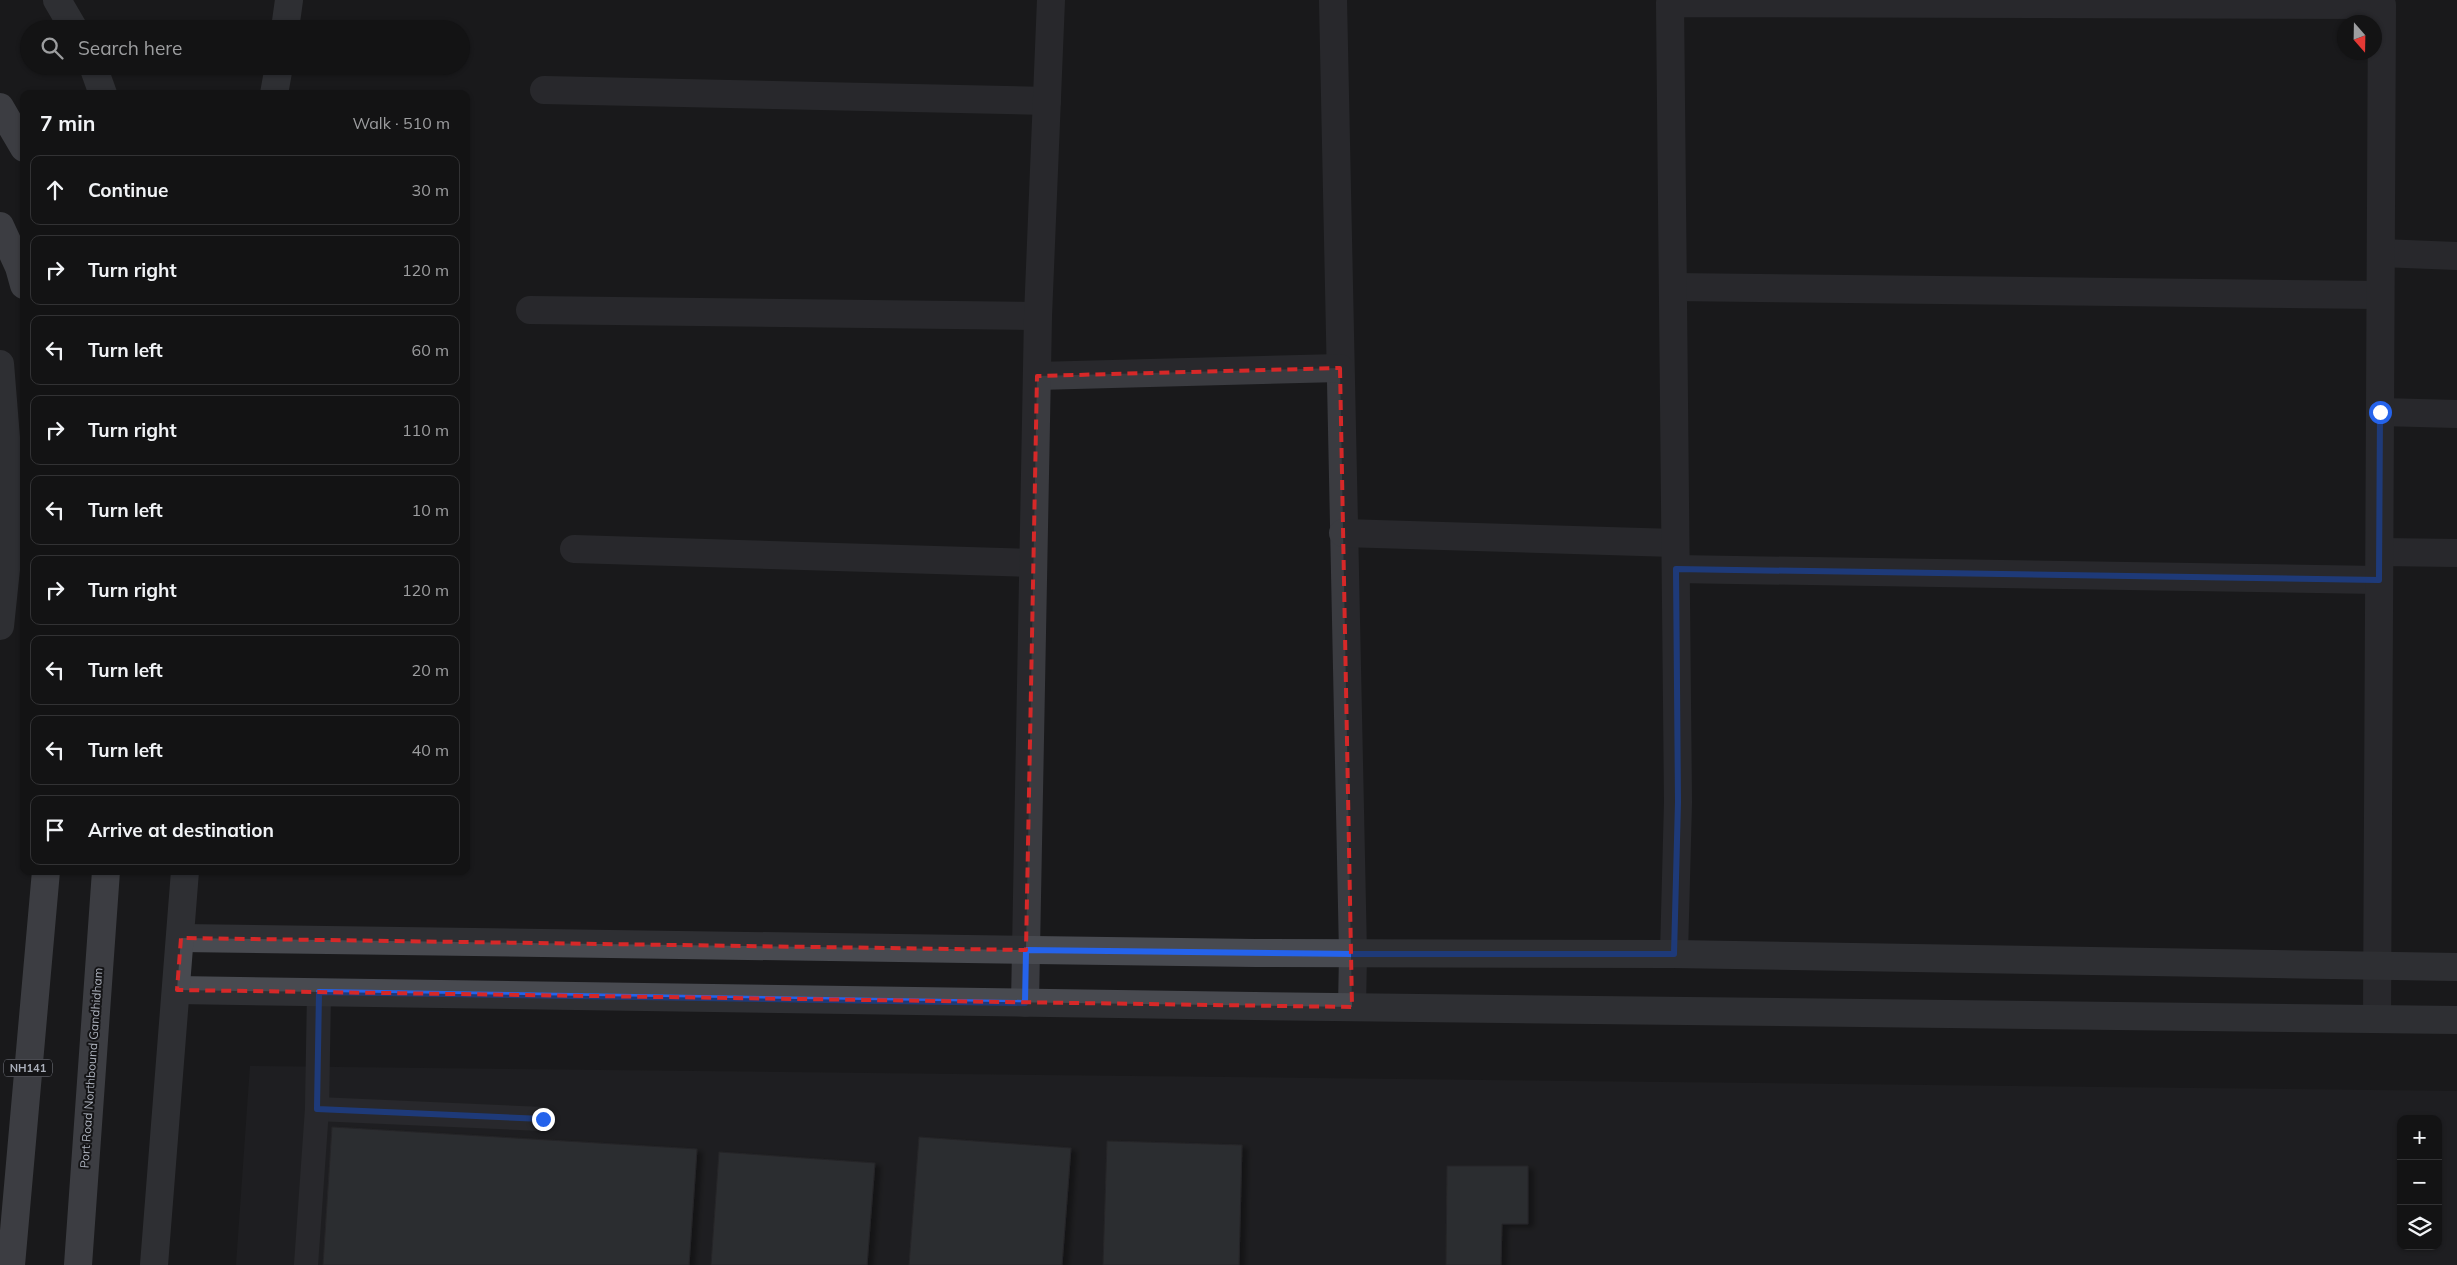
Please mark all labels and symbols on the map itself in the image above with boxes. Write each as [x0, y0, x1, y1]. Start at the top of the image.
north arrow [2337, 15, 2382, 60]
route start [2369, 401, 2392, 424]
street label: Port Road Northbound Gandhidham [77, 967, 105, 1169]
road number: NH141 [4, 1060, 52, 1076]
route end [532, 1108, 555, 1131]

